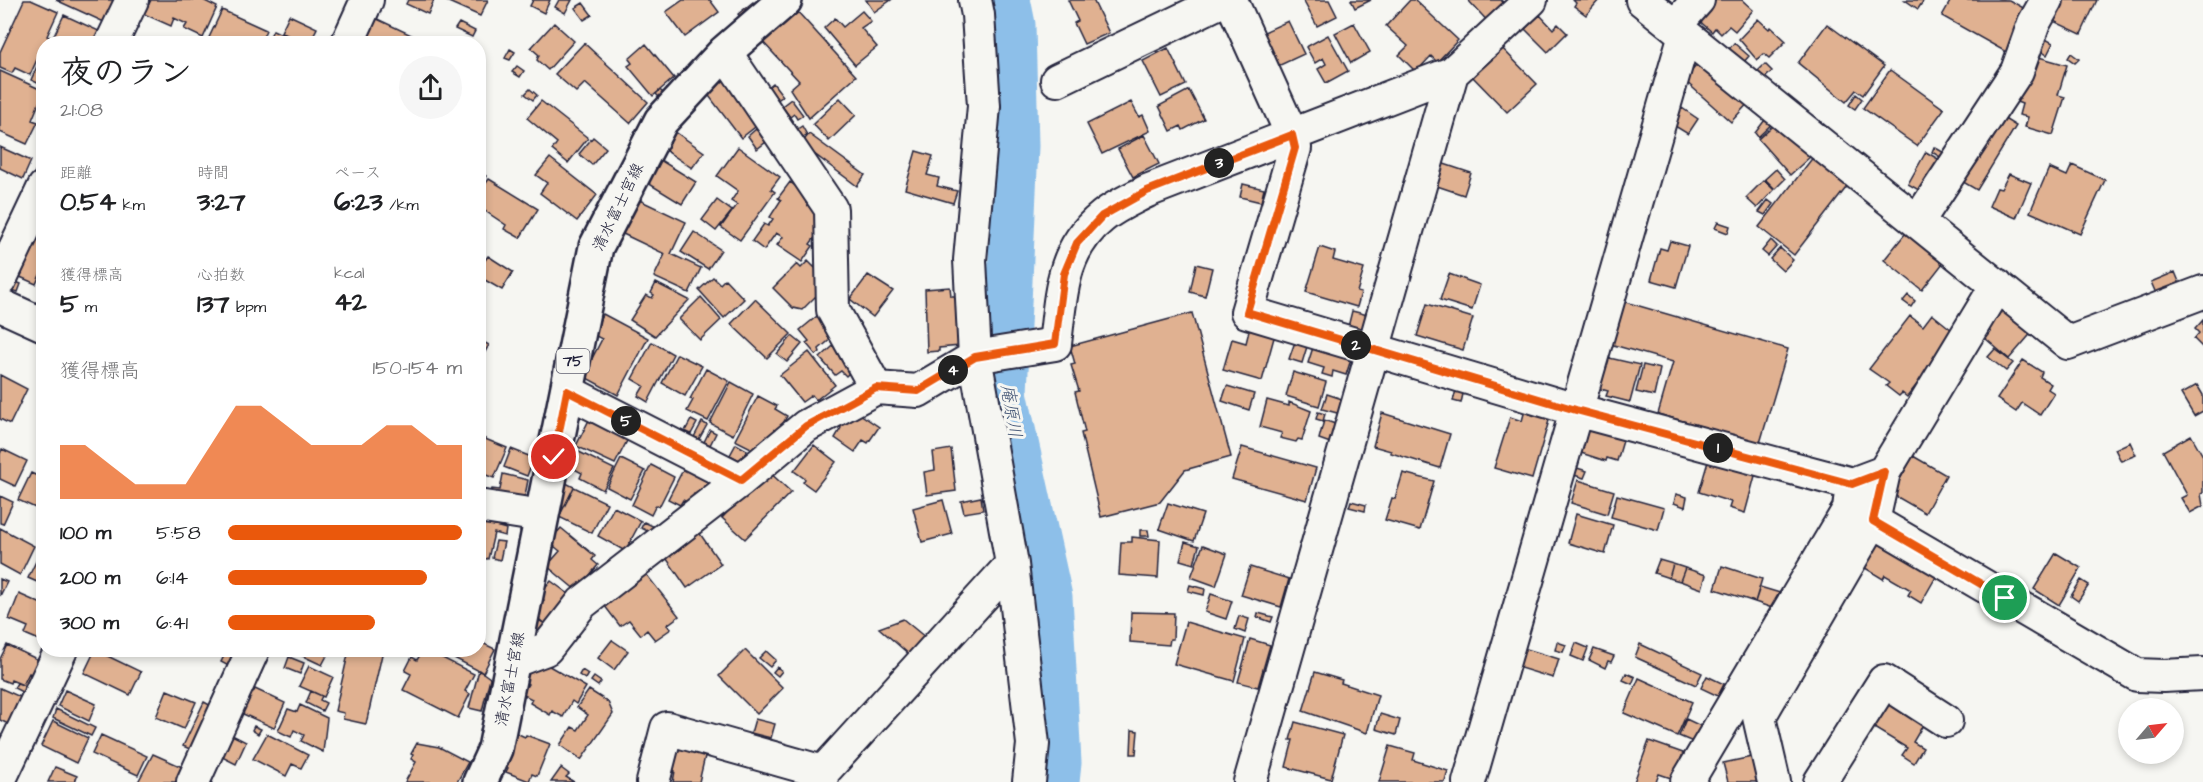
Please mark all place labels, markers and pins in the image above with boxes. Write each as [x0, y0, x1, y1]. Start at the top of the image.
pin: 3 [1204, 148, 1234, 178]
pin: 2 [1341, 330, 1371, 360]
pin: 4 [938, 355, 968, 385]
pin: 5 [611, 406, 641, 436]
pin [528, 431, 579, 482]
pin: 1 [1703, 433, 1733, 463]
pin [1979, 572, 2030, 623]

